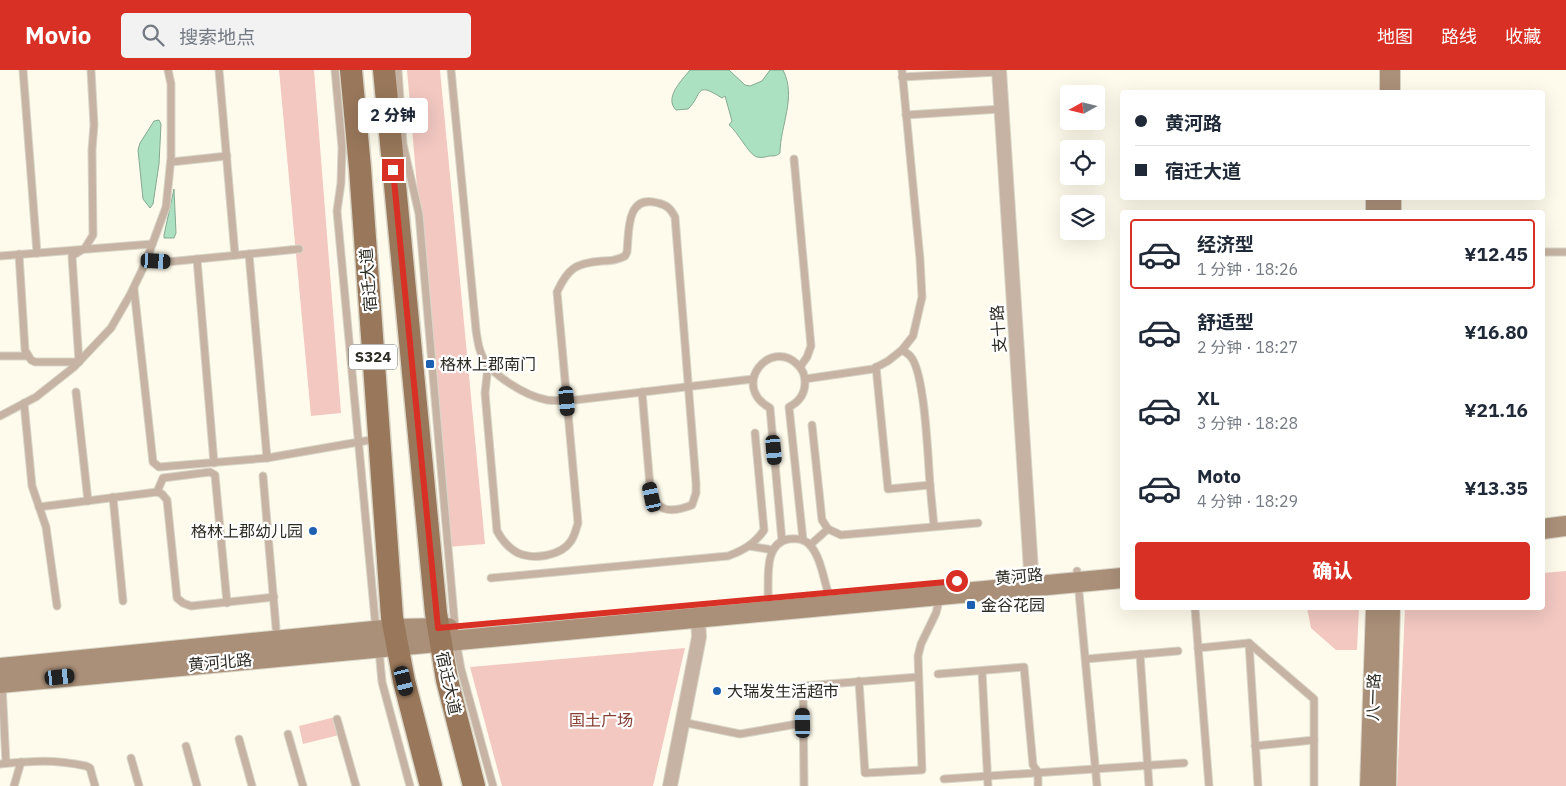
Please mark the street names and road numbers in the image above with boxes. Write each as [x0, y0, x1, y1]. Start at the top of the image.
street label: 宿迁大道 [356, 247, 380, 313]
street label: 支十路 [986, 304, 1010, 354]
road number: S324 [349, 344, 397, 370]
street label: 黄河路 [994, 564, 1044, 588]
street label: 黄河北路 [187, 649, 253, 675]
street label: 宿迁大道 [433, 650, 465, 716]
street label: 八一路 [1362, 673, 1384, 721]

